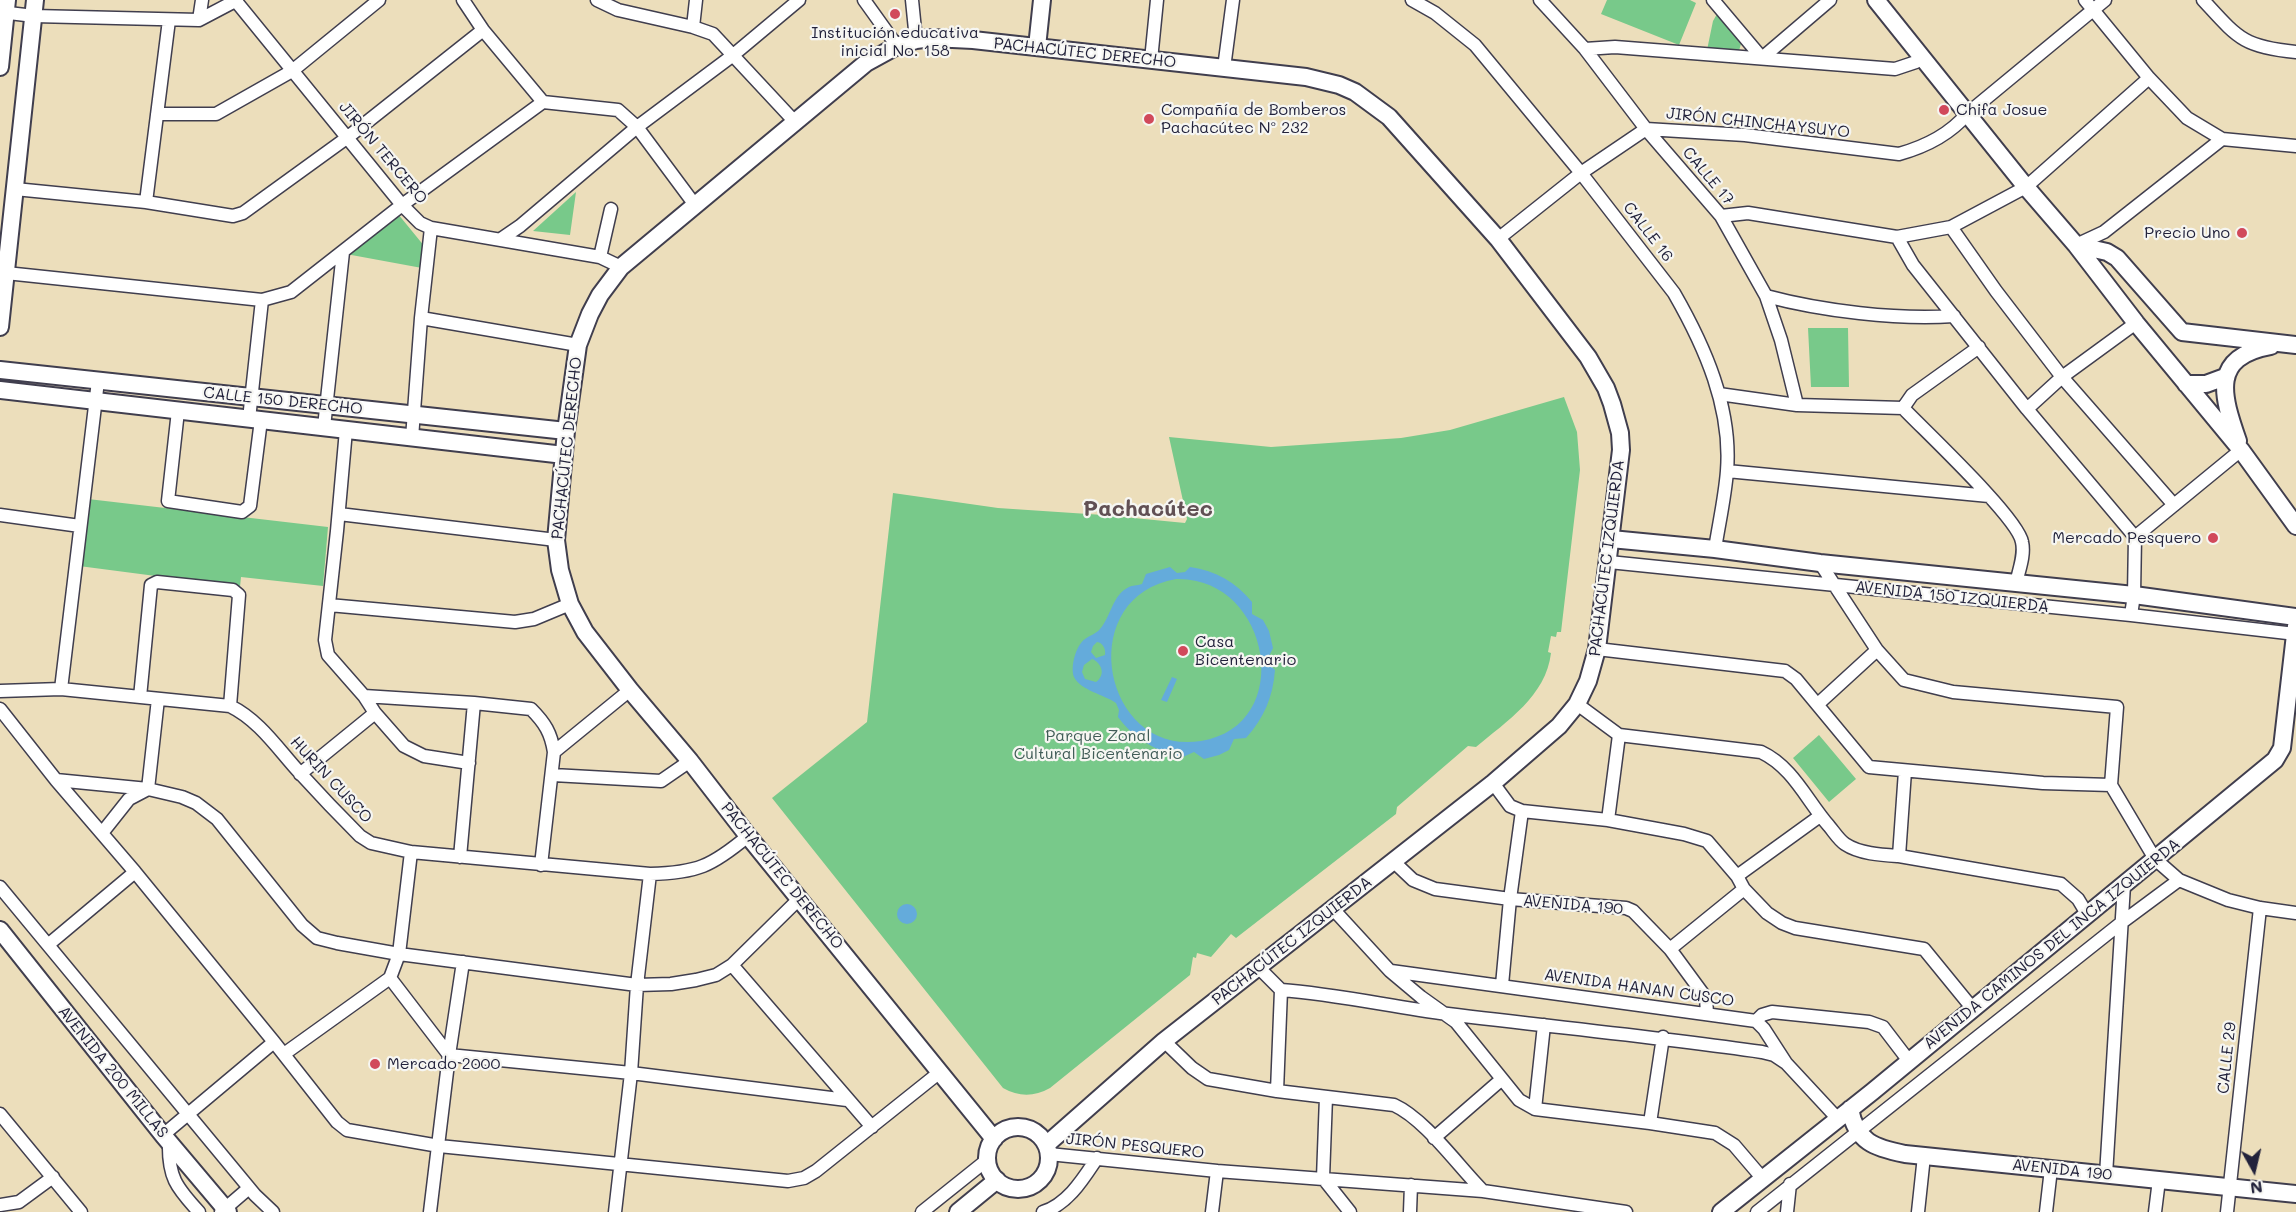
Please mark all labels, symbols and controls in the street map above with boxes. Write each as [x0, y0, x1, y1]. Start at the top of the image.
marker: Institución educativa inicial No. 158 [888, 7, 902, 21]
place label: Institución educativa inicial No. 158 [811, 23, 979, 61]
street label: PACHACÚTEC DERECHO [993, 34, 1177, 72]
street label: JIRÓN TERCERO [335, 98, 431, 208]
place label: Compañía de Bomberos Pachacútec Nº 232 [1161, 100, 1346, 138]
place label: Chifa Josue [1956, 100, 2047, 120]
marker: Chifa Josue [1937, 103, 1951, 117]
street label: JIRÓN CHINCHAYSUYO [1665, 104, 1851, 142]
marker: Compañía de Bomberos Pachacútec Nº 232 [1142, 112, 1156, 126]
street label: CALLE 17 [1678, 143, 1738, 209]
street label: CALLE 16 [1619, 198, 1677, 266]
place label: Precio Uno [2144, 223, 2230, 243]
marker: Precio Uno [2235, 226, 2249, 240]
street label: PACHACÚTEC DERECHO [548, 356, 586, 540]
street label: CALLE 150 DERECHO [202, 383, 364, 419]
street label: PACHACÚTEC IZQUIERDA [1585, 459, 1629, 657]
district label: Pachacútec [1083, 496, 1213, 522]
place label: Mercado Pesquero [2052, 528, 2201, 548]
marker: Mercado Pesquero [2206, 531, 2220, 545]
street label: AVENIDA 150 IZQUIERDA [1854, 577, 2050, 617]
place label: Casa Bicentenario [1195, 632, 1296, 670]
marker: Casa Bicentenario [1176, 644, 1190, 658]
park label: Parque Zonal Cultural Bicentenario [1014, 726, 1182, 764]
street label: HURIN CUSCO [286, 733, 376, 827]
street label: PACHACÚTEC DERECHO [717, 799, 847, 953]
street label: AVENIDA CAMINOS DEL INCA IZQUIERDA [1920, 834, 2184, 1054]
street label: PACHACÚTEC IZQUIERDA [1208, 873, 1376, 1009]
street label: AVENIDA 190 [1522, 891, 1624, 919]
street label: AVENIDA HANAN CUSCO [1543, 965, 1735, 1011]
street label: AVENIDA 200 MILLAS [54, 1002, 172, 1142]
street label: CALLE 29 [2214, 1021, 2240, 1095]
place label: Mercado 2000 [387, 1054, 500, 1074]
marker: Mercado 2000 [368, 1057, 382, 1071]
street label: JIRÓN PESQUERO [1065, 1129, 1205, 1163]
north arrow [2224, 1140, 2284, 1200]
street label: AVENIDA 190 [2011, 1155, 2113, 1185]
text: N [2249, 1177, 2264, 1200]

